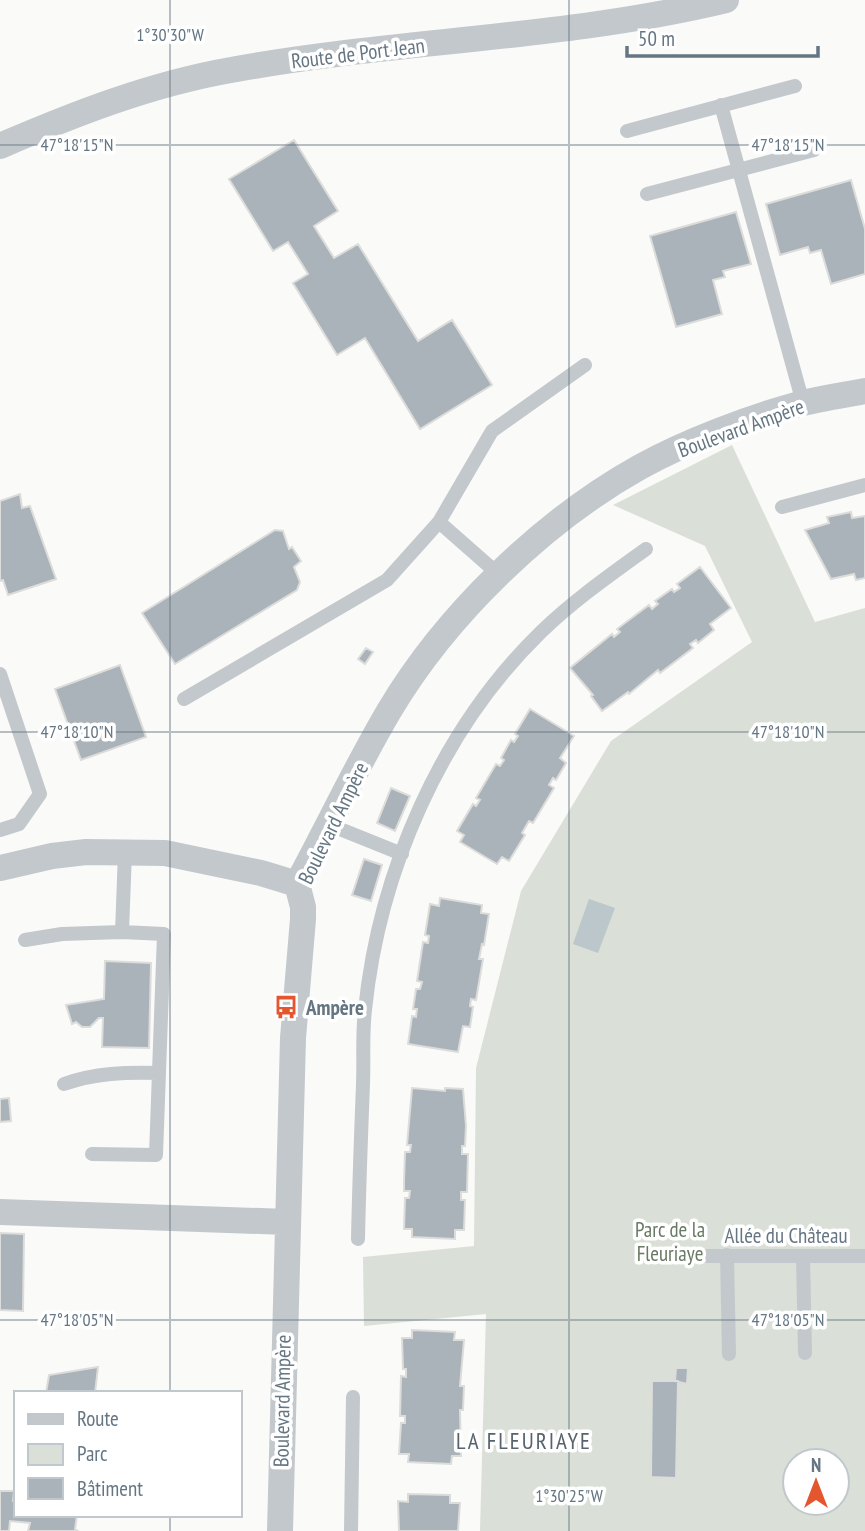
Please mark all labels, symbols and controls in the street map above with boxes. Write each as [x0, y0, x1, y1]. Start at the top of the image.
scale bar [627, 14, 818, 58]
text: 1°30'30"W [136, 23, 204, 46]
text: 50 m [638, 25, 675, 52]
street label: Route de Port Jean [290, 31, 426, 75]
text: 47°18'15"N [41, 133, 113, 156]
text: 47°18'15"N [752, 133, 824, 156]
street label: Boulevard Ampère [674, 393, 808, 463]
text: 47°18'10"N [41, 720, 113, 743]
text: 47°18'10"N [752, 720, 824, 743]
street label: Boulevard Ampère [292, 758, 374, 888]
bus stop icon: Ampère [272, 993, 300, 1021]
place label: Ampère [305, 994, 364, 1021]
park label: Parc de la Fleuriaye [635, 1216, 705, 1267]
street label: Allée du Château [724, 1222, 848, 1249]
text: 47°18'05"N [41, 1308, 113, 1331]
text: 47°18'05"N [752, 1308, 824, 1331]
street label: Boulevard Ampère [267, 1335, 297, 1467]
legend [14, 1391, 242, 1517]
text: Route [77, 1405, 119, 1432]
district label: LA FLEURIAYE [456, 1426, 592, 1455]
text: Parc [77, 1440, 108, 1467]
north arrow [781, 1447, 851, 1517]
text: N [811, 1453, 821, 1477]
text: Bâtiment [77, 1475, 143, 1502]
text: 1°30'25"W [535, 1484, 603, 1507]

